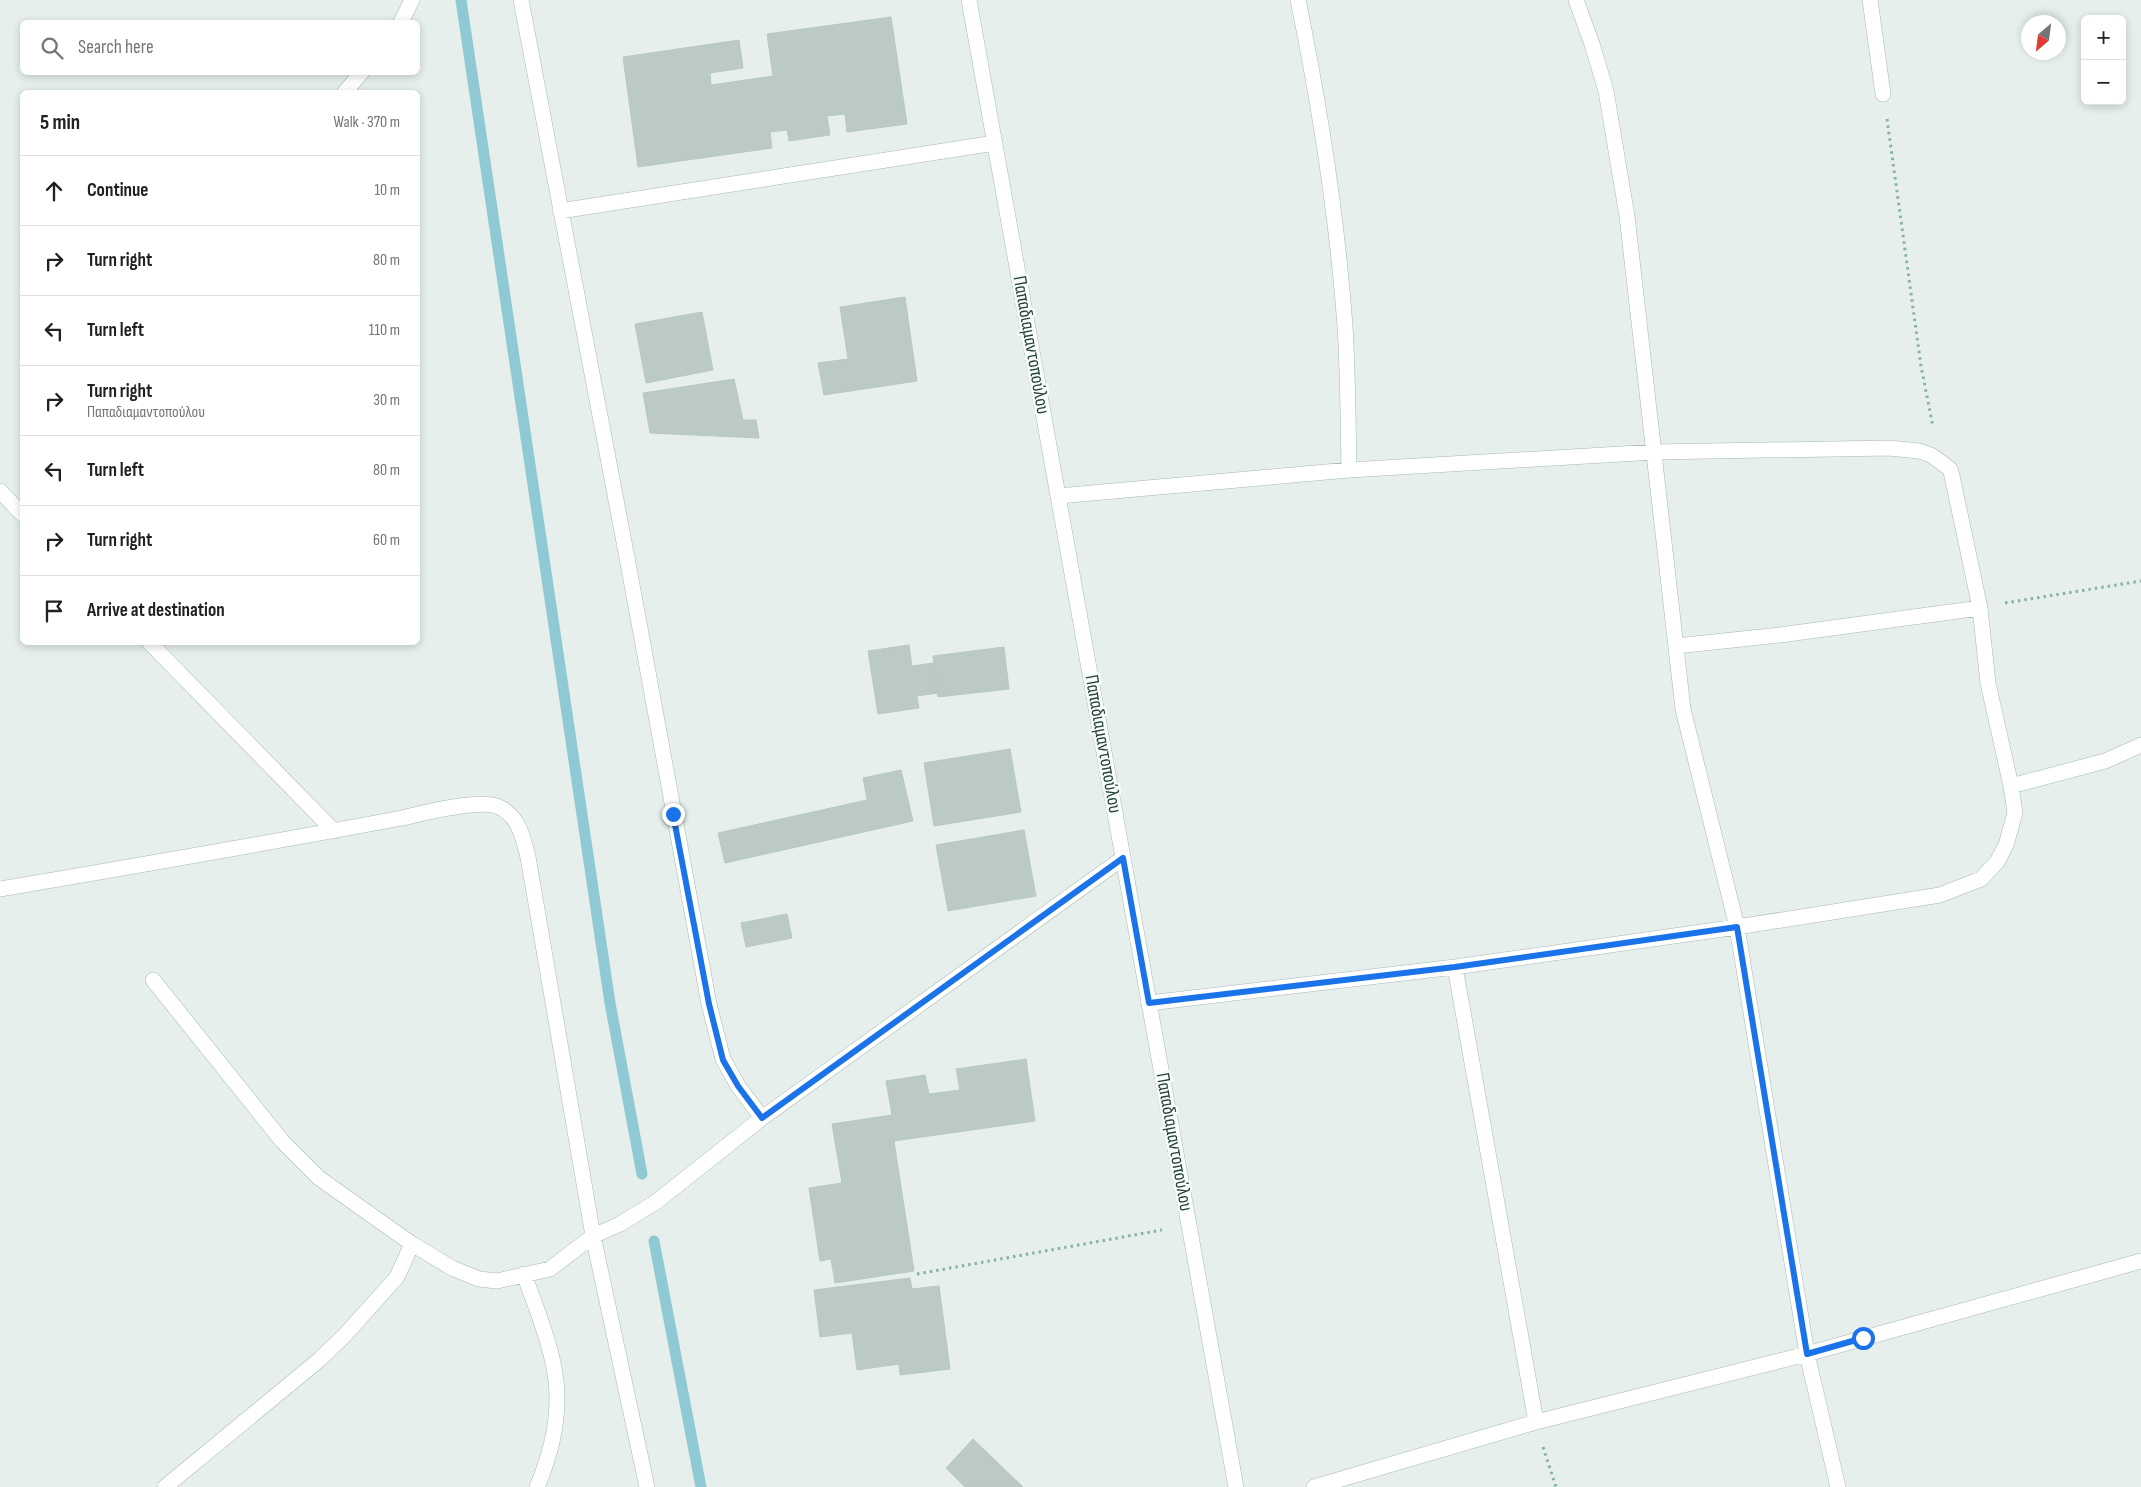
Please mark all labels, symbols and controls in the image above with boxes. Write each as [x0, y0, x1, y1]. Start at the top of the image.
north arrow [2021, 15, 2066, 60]
map controls [2081, 15, 2126, 105]
button: + [2081, 15, 2126, 60]
search box [20, 20, 420, 75]
icon: search [38, 34, 66, 62]
text: Search here [78, 36, 154, 59]
button: − [2081, 60, 2126, 105]
text: 5 min [40, 110, 80, 135]
text: Walk · 370 m [333, 113, 400, 132]
icon: ahead [40, 177, 68, 205]
text: Continue [87, 179, 148, 202]
text: 10 m [374, 181, 400, 200]
icon: right [40, 247, 68, 275]
text: Turn right [87, 249, 152, 272]
text: 80 m [373, 251, 400, 270]
street label: Παπαδιαμαντοπούλου [1008, 274, 1054, 416]
icon: left [40, 317, 68, 345]
text: Turn left [87, 319, 144, 342]
text: 110 m [369, 321, 400, 340]
text: Turn right [87, 380, 152, 403]
icon: right [40, 387, 68, 415]
text: 30 m [373, 391, 400, 410]
text: Παπαδιαμαντοπούλου [87, 403, 205, 422]
icon: left [40, 457, 68, 485]
text: Turn left [87, 459, 144, 482]
text: 80 m [373, 461, 400, 480]
icon: right [40, 527, 68, 555]
text: Turn right [87, 529, 152, 552]
text: 60 m [373, 531, 400, 550]
icon: arrive [40, 597, 68, 625]
text: Arrive at destination [87, 599, 225, 622]
street label: Παπαδιαμαντοπούλου [1080, 673, 1126, 815]
route end [662, 803, 685, 826]
street label: Παπαδιαμαντοπούλου [1151, 1071, 1197, 1213]
route start [1852, 1327, 1875, 1350]

